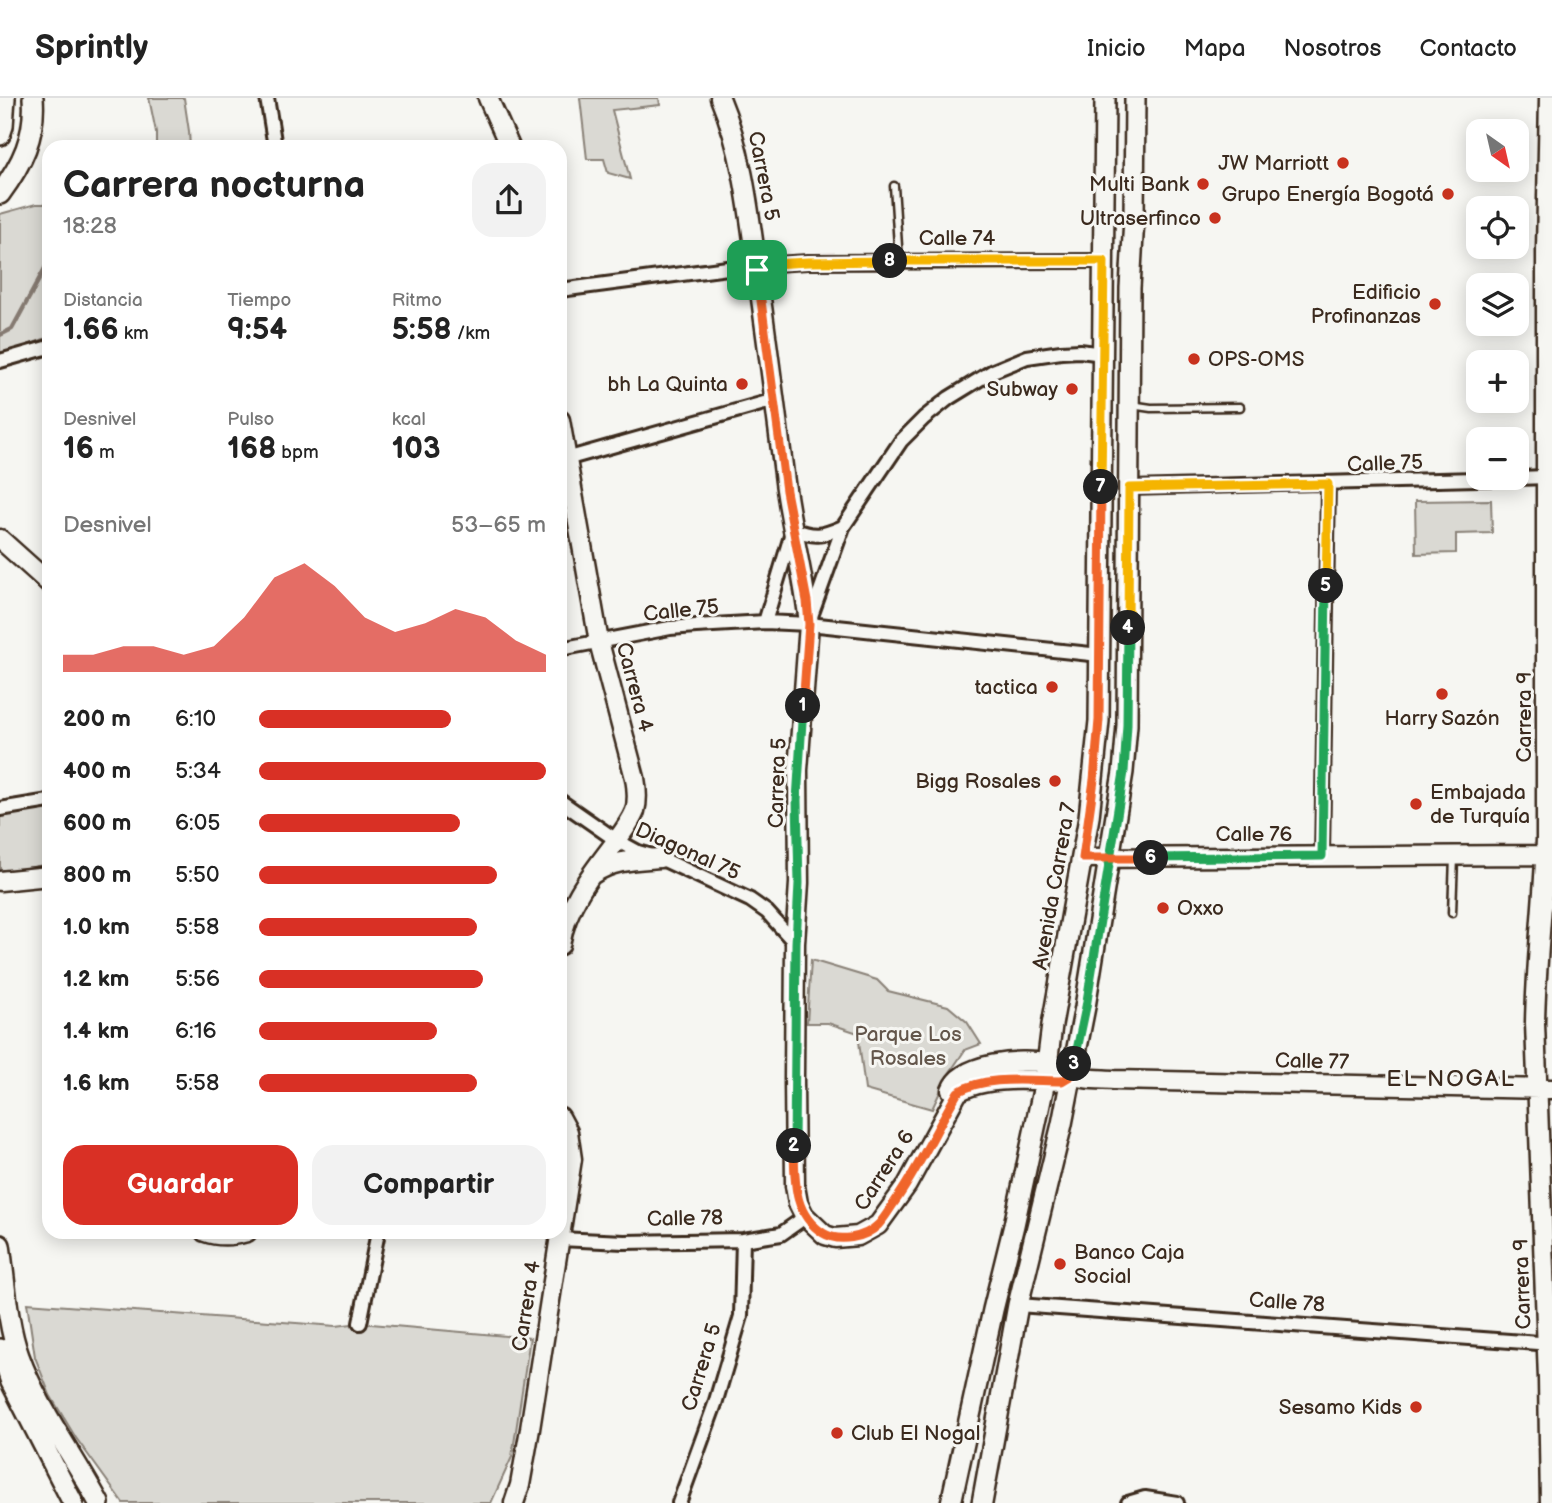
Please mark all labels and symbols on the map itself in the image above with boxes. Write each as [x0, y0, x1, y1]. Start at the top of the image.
north arrow [1466, 119, 1530, 182]
street label: Carrera 5 [743, 129, 784, 223]
place label: JW Marriott [1218, 151, 1330, 176]
marker: JW Marriott [1335, 155, 1351, 171]
place label: Multi Bank [1089, 172, 1190, 197]
marker: Multi Bank [1195, 176, 1211, 192]
place label: Grupo Energía Bogotá [1221, 182, 1434, 207]
marker: Grupo Energía Bogotá [1440, 186, 1456, 202]
place label: Ultraserfinco [1080, 206, 1201, 231]
marker: Ultraserfinco [1207, 210, 1223, 226]
street label: Calle 74 [919, 226, 996, 251]
pin [727, 240, 787, 300]
pin: 8 [872, 244, 908, 278]
place label: Edificio Profinanzas [1311, 280, 1421, 329]
marker: Edificio Profinanzas [1427, 296, 1443, 312]
place label: OPS-OMS [1208, 347, 1304, 372]
marker: OPS-OMS [1186, 351, 1202, 367]
place label: bh La Quinta [607, 372, 728, 397]
marker: bh La Quinta [734, 376, 750, 392]
place label: Subway [987, 377, 1059, 402]
marker: Subway [1064, 381, 1080, 397]
street label: Calle 75 [1347, 450, 1423, 477]
pin: 7 [1084, 470, 1118, 504]
pin: 5 [1308, 568, 1344, 603]
street label: Calle 75 [642, 594, 720, 627]
pin: 4 [1110, 610, 1146, 646]
street label: Carrera 4 [611, 640, 658, 735]
street label: Carrera 9 [1512, 672, 1537, 762]
place label: tactica [975, 675, 1038, 700]
marker: tactica [1044, 679, 1060, 695]
marker: Harry Sazón [1434, 686, 1450, 702]
pin: 1 [786, 688, 820, 724]
place label: Harry Sazón [1384, 706, 1500, 731]
street label: Carrera 5 [763, 737, 792, 829]
place label: Bigg Rosales [915, 769, 1041, 794]
marker: Bigg Rosales [1047, 773, 1063, 789]
place label: Embajada de Turquía [1430, 780, 1530, 829]
marker: Embajada de Turquía [1408, 796, 1424, 812]
street label: Avenida Carrera 7 [1027, 800, 1082, 972]
street label: Diagonal 75 [632, 817, 744, 886]
street label: Calle 76 [1216, 822, 1293, 847]
pin: 6 [1134, 840, 1168, 876]
place label: Oxxo [1177, 896, 1224, 921]
marker: Oxxo [1155, 900, 1171, 916]
park label: Parque Los Rosales [854, 1022, 962, 1071]
pin: 3 [1056, 1046, 1092, 1082]
street label: Calle 77 [1275, 1048, 1350, 1075]
district label: EL NOGAL [1386, 1065, 1516, 1093]
street label: Carrera 6 [849, 1125, 920, 1215]
pin: 2 [776, 1128, 812, 1164]
street label: Calle 78 [647, 1205, 723, 1232]
street label: Carrera 9 [1508, 1238, 1537, 1330]
place label: Banco Caja Social [1074, 1240, 1185, 1289]
marker: Banco Caja Social [1052, 1256, 1068, 1272]
street label: Carrera 4 [507, 1259, 546, 1353]
street label: Calle 78 [1248, 1287, 1326, 1318]
street label: Carrera 5 [676, 1320, 727, 1414]
place label: Sesamo Kids [1279, 1395, 1402, 1420]
marker: Sesamo Kids [1408, 1399, 1424, 1415]
place label: Club El Nogal [851, 1421, 980, 1446]
marker: Club El Nogal [829, 1425, 845, 1441]

